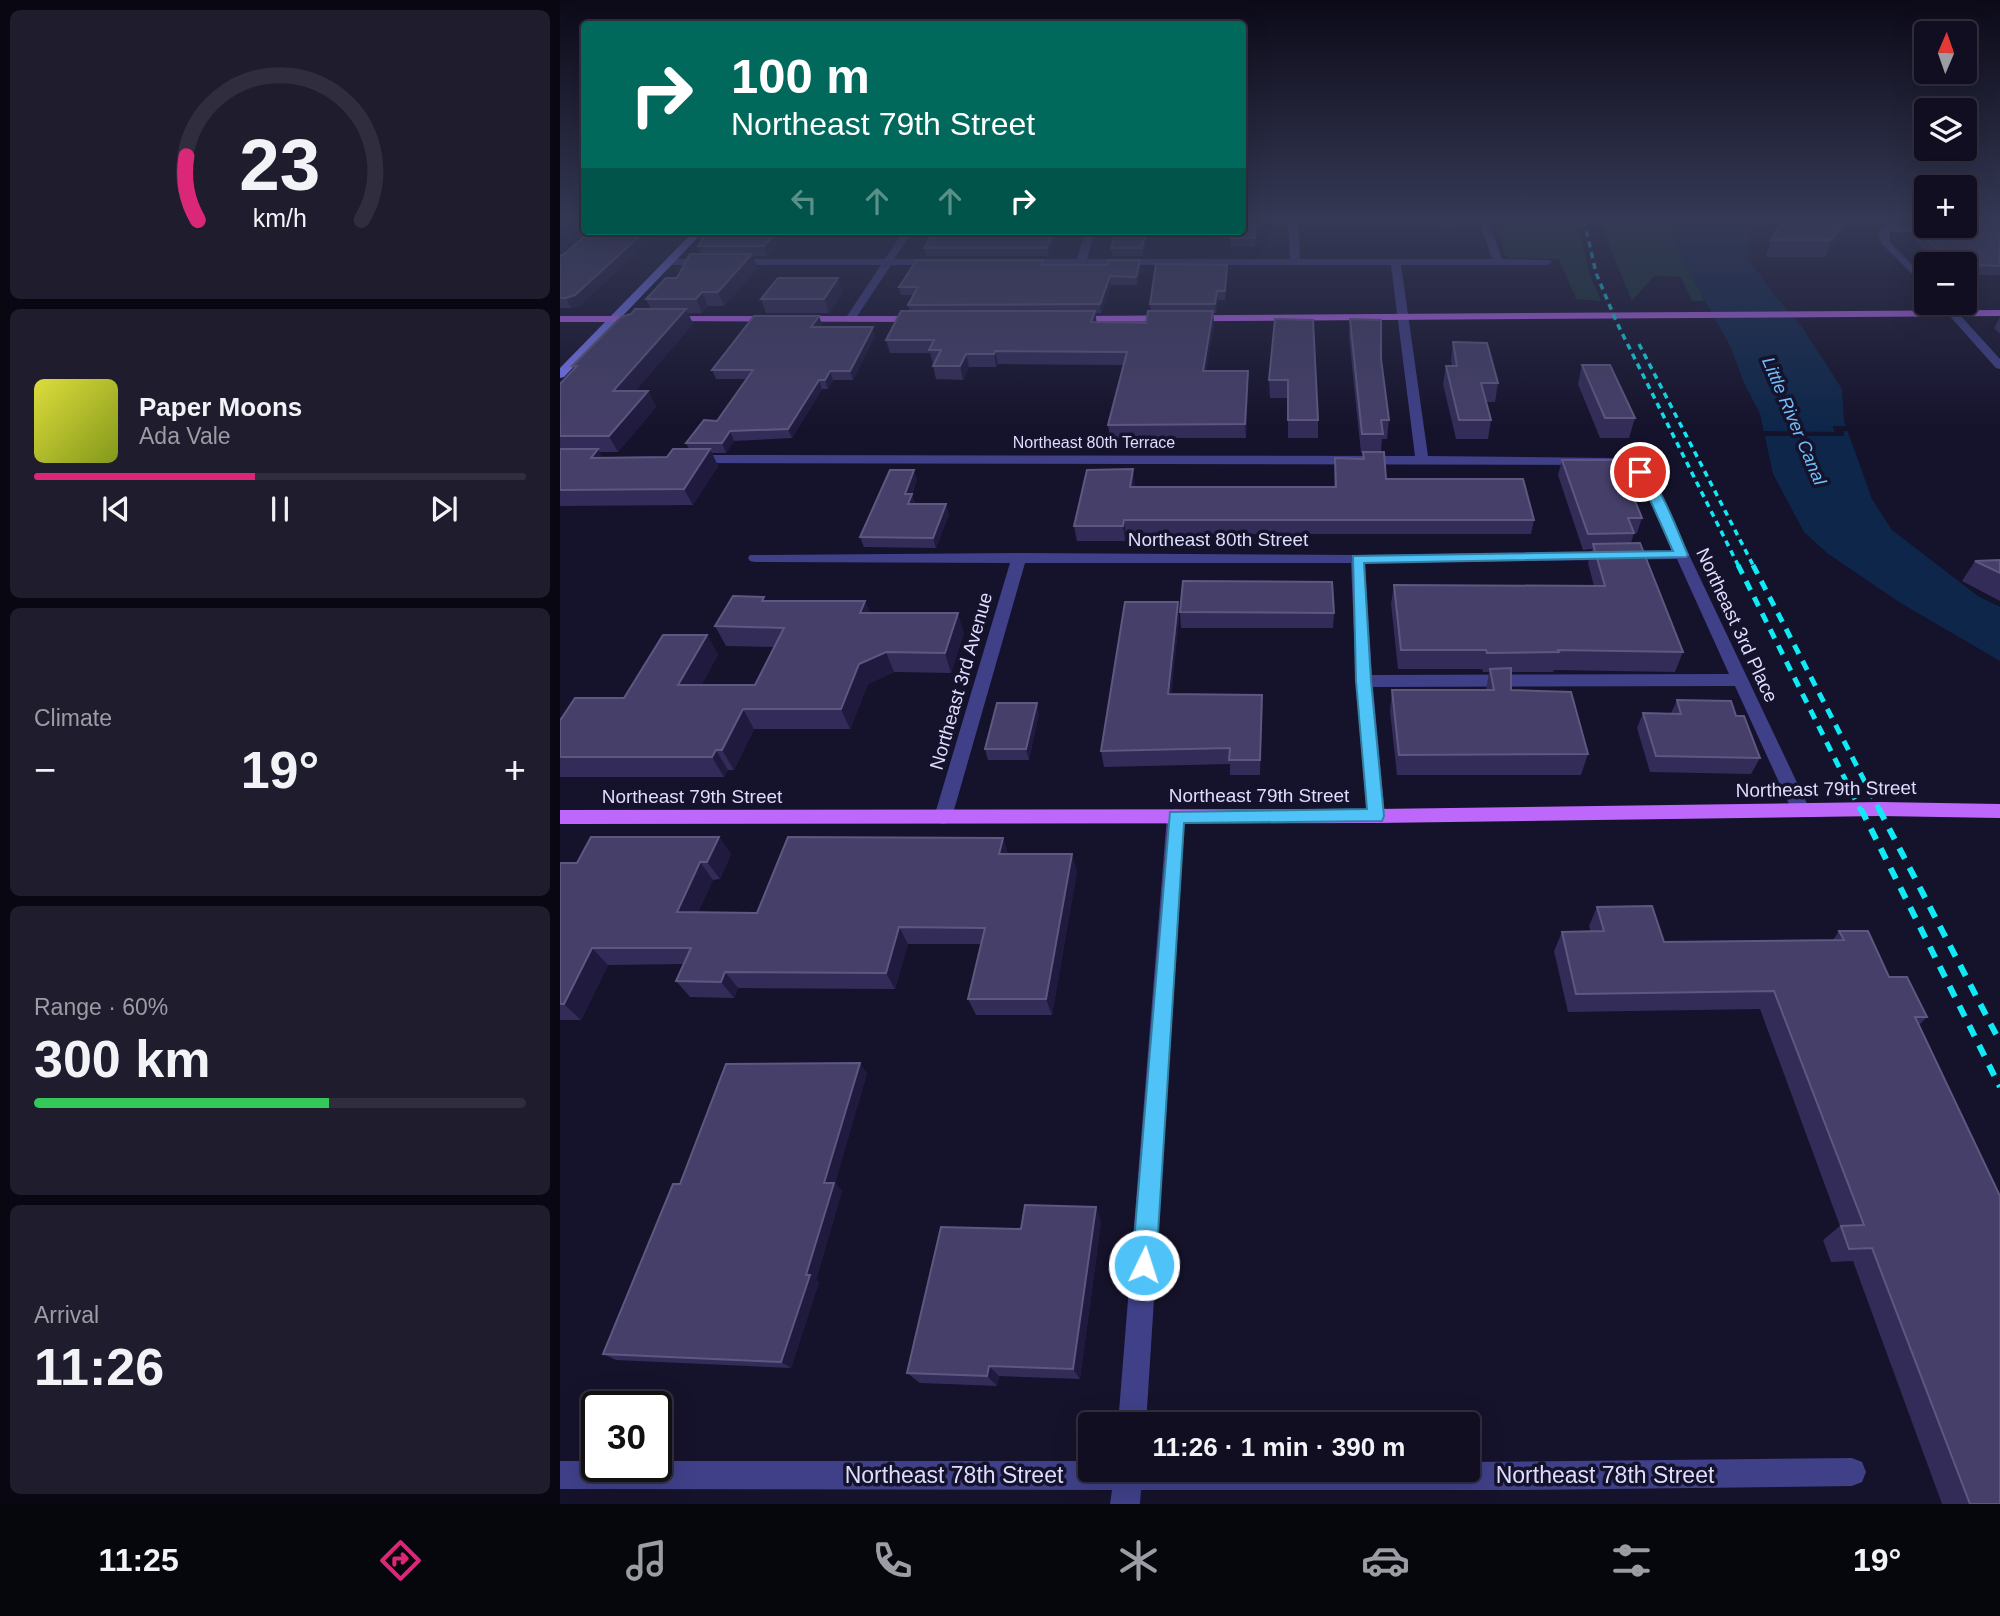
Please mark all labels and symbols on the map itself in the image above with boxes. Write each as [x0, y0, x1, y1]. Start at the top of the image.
north arrow [1914, 21, 1978, 84]
water label: Little River Canal [1758, 354, 1830, 489]
street label: Northeast 80th Terrace [1013, 434, 1175, 451]
pin [1610, 442, 1670, 502]
street label: Northeast 80th Street [1128, 529, 1309, 550]
street label: Northeast 3rd Place [1692, 544, 1782, 706]
street label: Northeast 3rd Avenue [926, 590, 996, 772]
street label: Northeast 79th Street [1736, 777, 1917, 801]
street label: Northeast 79th Street [1169, 785, 1350, 806]
street label: Northeast 79th Street [602, 786, 783, 807]
position arrow [1107, 1228, 1181, 1302]
speed limit sign: 30 [581, 1391, 672, 1482]
street label: Northeast 78th Street [845, 1462, 1064, 1488]
street label: Northeast 78th Street [1496, 1462, 1715, 1488]

